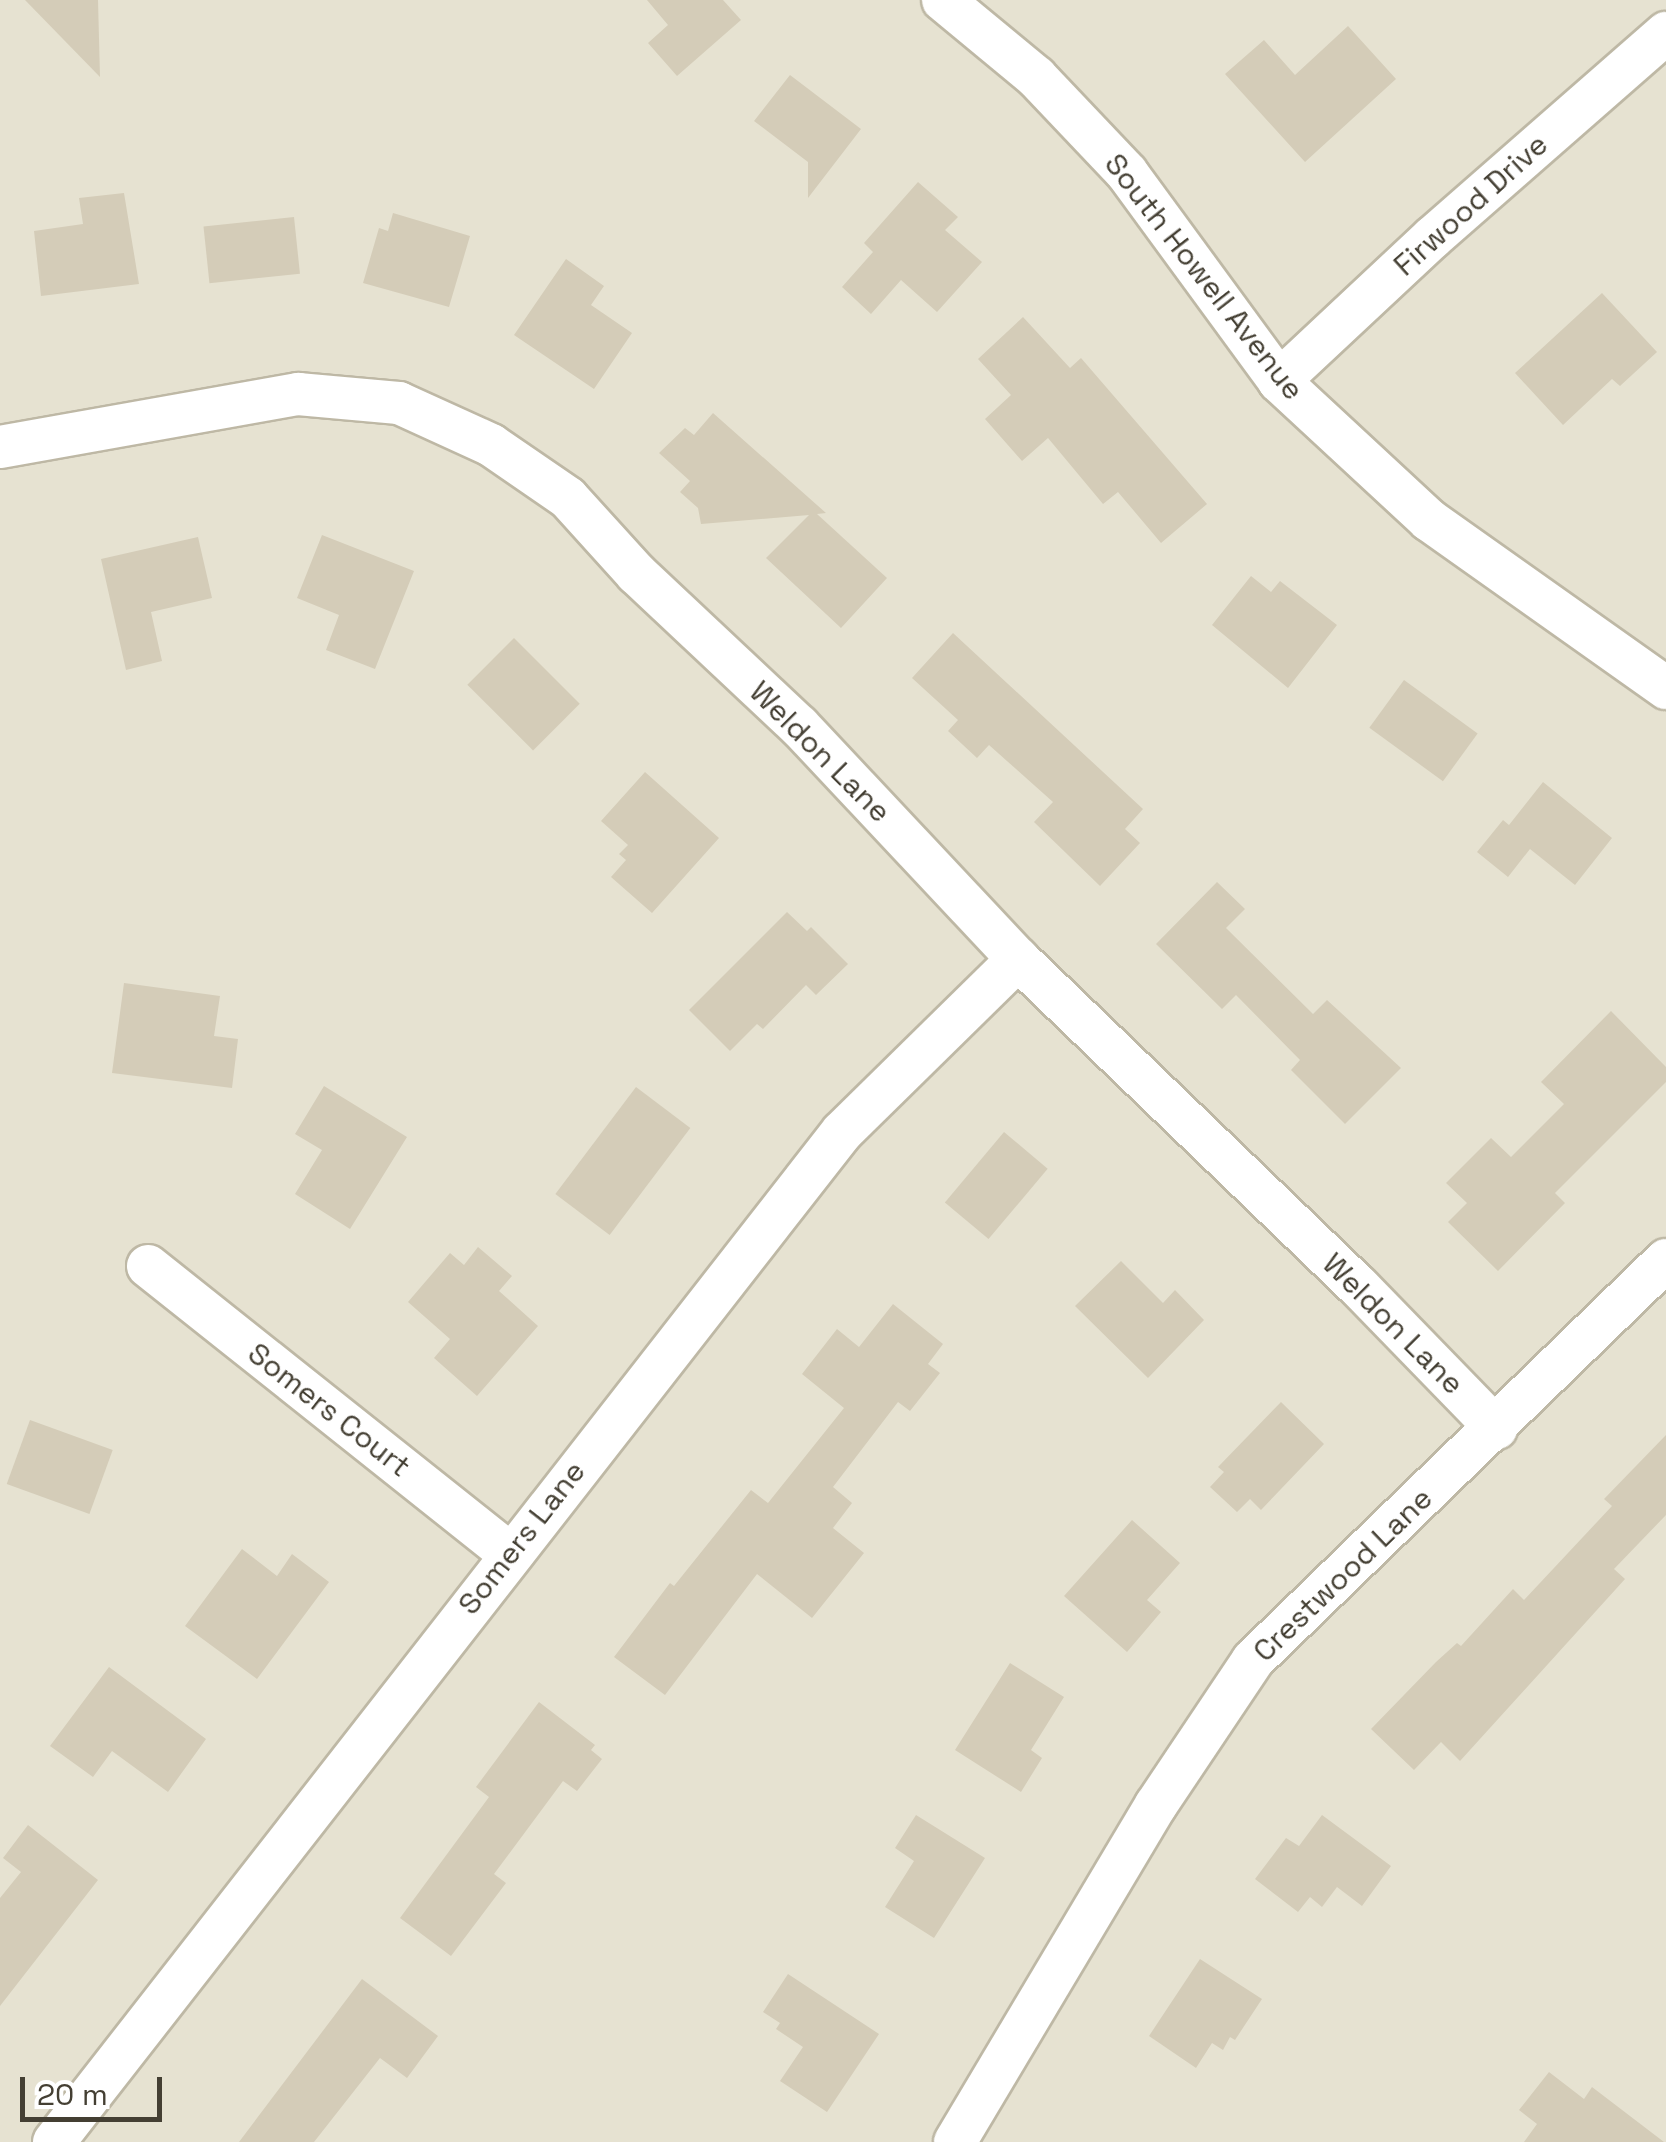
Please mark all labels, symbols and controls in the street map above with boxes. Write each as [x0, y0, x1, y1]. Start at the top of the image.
street label: Firwood Drive [1387, 127, 1555, 283]
street label: South Howell Avenue [1097, 147, 1311, 407]
street label: Weldon Lane [742, 674, 898, 830]
street label: Weldon Lane [1315, 1246, 1471, 1402]
street label: Somers Court [241, 1335, 417, 1485]
street label: Somers Lane [451, 1454, 593, 1622]
street label: Crestwood Lane [1246, 1481, 1440, 1669]
scale bar [25, 2057, 168, 2119]
text: 20 m [37, 2075, 108, 2114]

